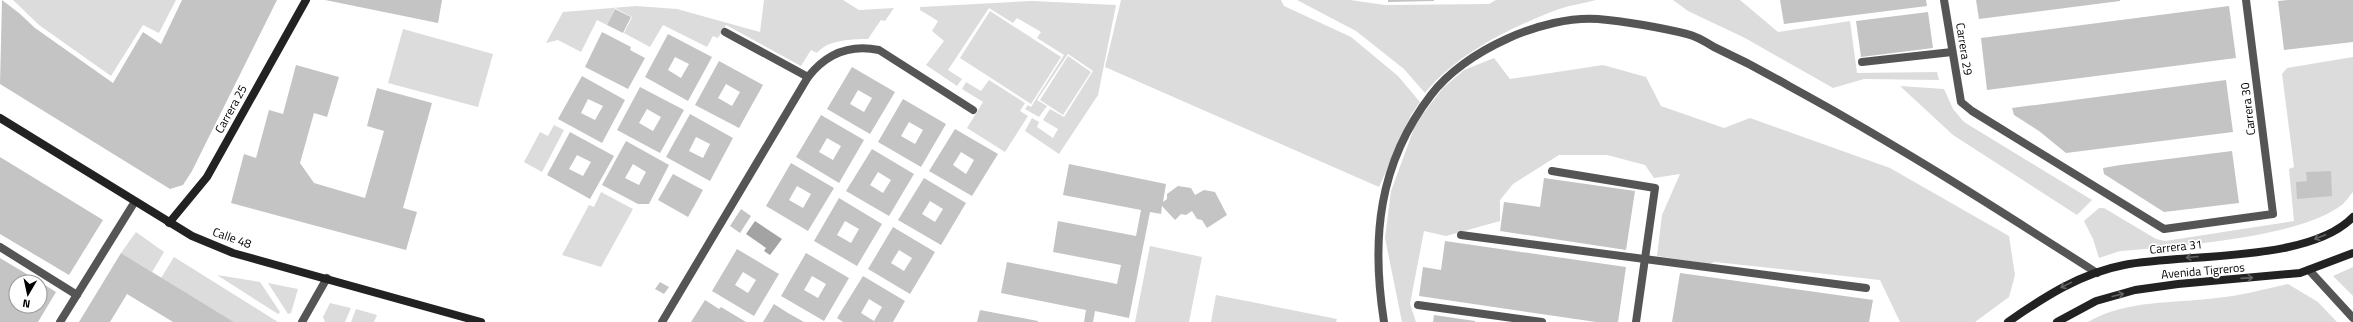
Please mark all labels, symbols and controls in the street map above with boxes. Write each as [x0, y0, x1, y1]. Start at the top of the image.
street label: Carrera 29 [1951, 21, 1978, 77]
street label: Carrera 25 [209, 81, 252, 137]
street label: Carrera 30 [2235, 81, 2260, 137]
street label: Calle 48 [210, 222, 255, 253]
street label: Carrera 31 [2149, 234, 2203, 259]
one-way arrow [2315, 234, 2327, 242]
one-way arrow [2186, 254, 2199, 261]
street label: Avenida Tigreros [2160, 257, 2246, 284]
north arrow [8, 274, 48, 314]
one-way arrow [2240, 275, 2253, 282]
one-way arrow [2061, 282, 2073, 289]
one-way arrow [2111, 290, 2124, 298]
text: N [21, 295, 31, 312]

